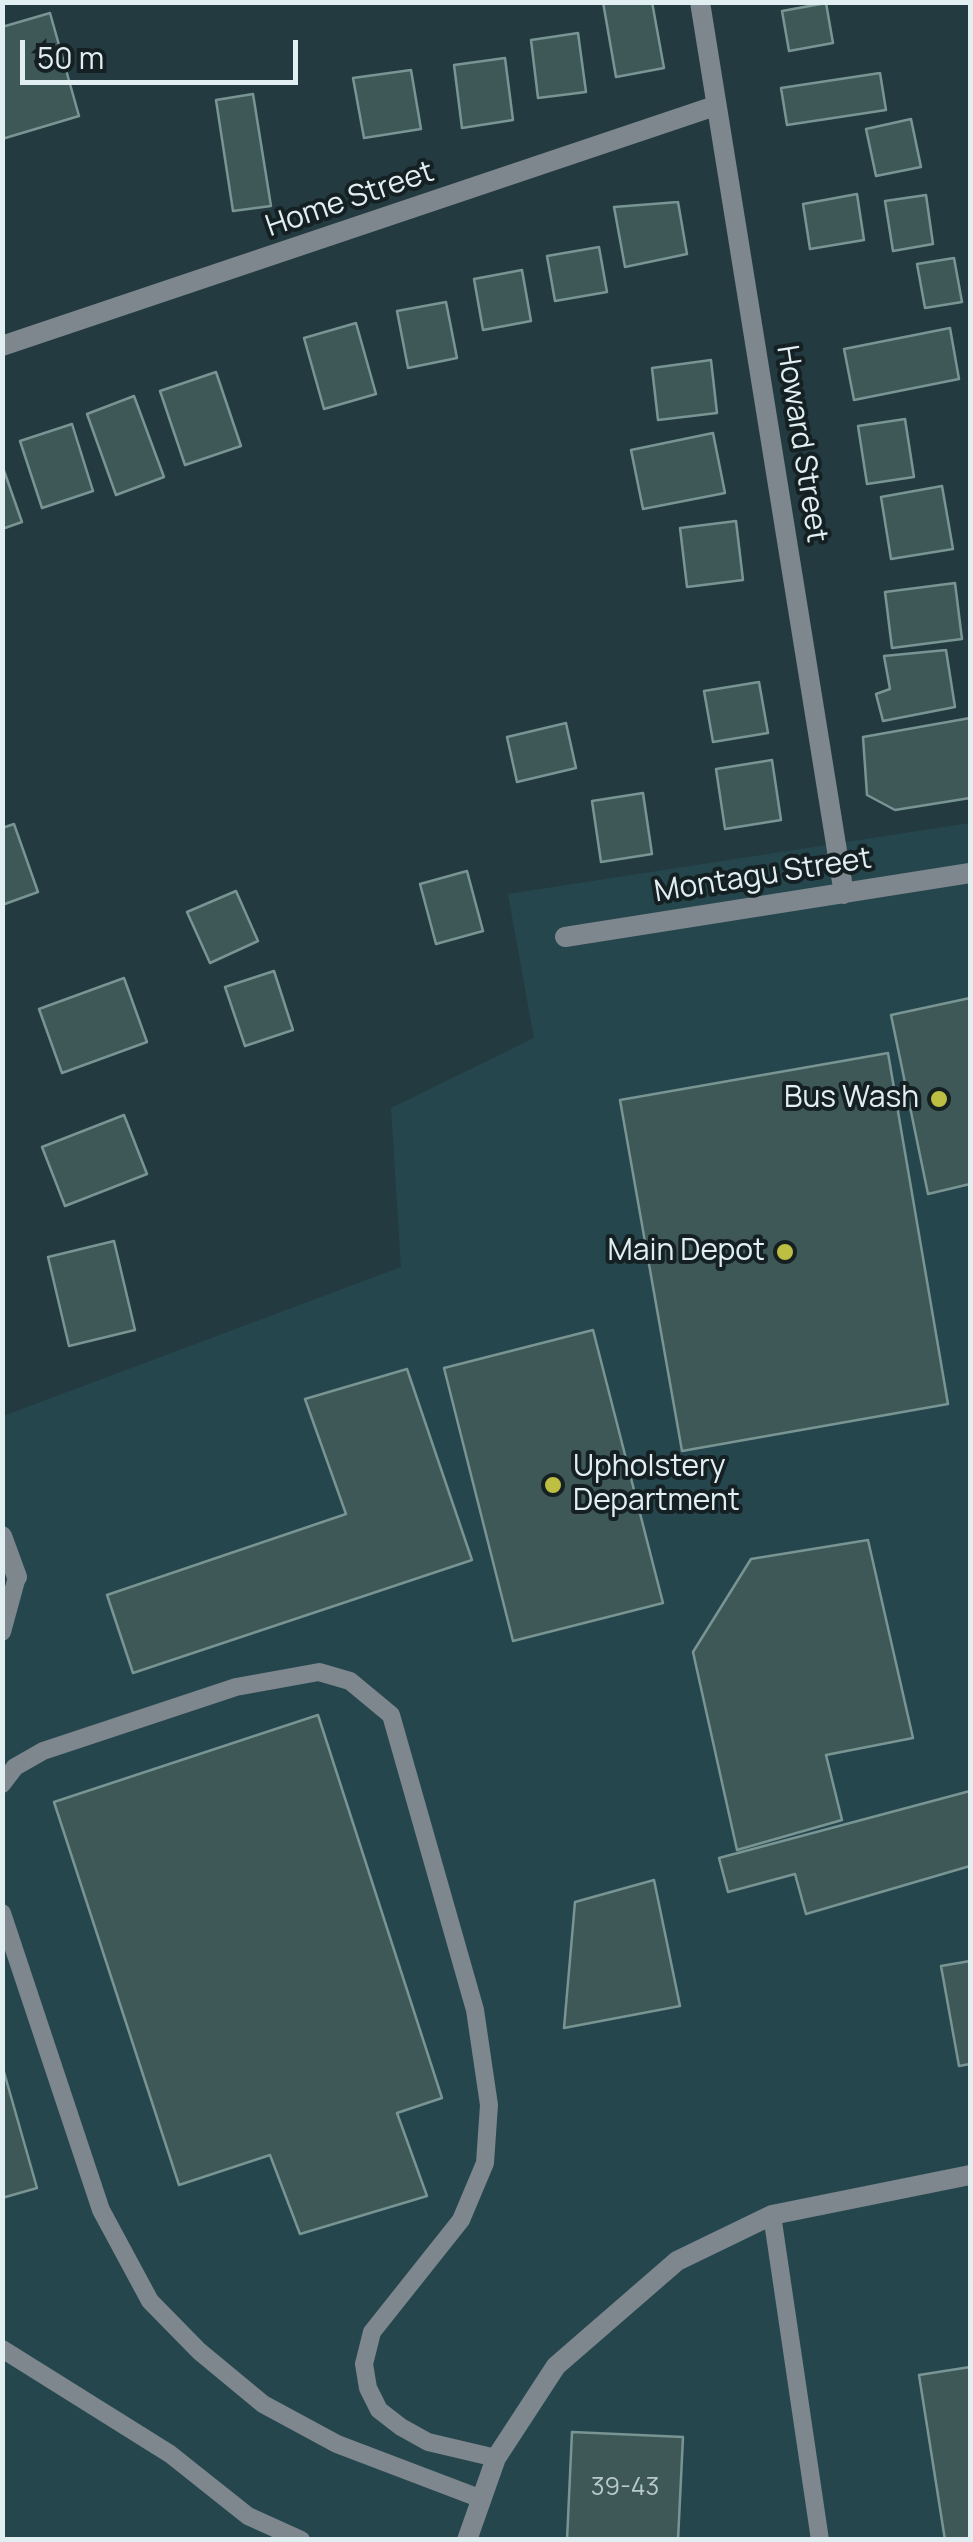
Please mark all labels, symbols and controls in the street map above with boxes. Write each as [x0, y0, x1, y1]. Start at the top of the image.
scale bar [25, 20, 302, 82]
text: 50 m [37, 37, 104, 78]
street label: Home Street [261, 154, 439, 246]
street label: Howard Street [768, 343, 834, 545]
street label: Montagu Street [652, 841, 874, 911]
place label: Bus Wash [784, 1081, 919, 1117]
marker: Bus Wash [928, 1088, 950, 1110]
place label: Main Depot [608, 1234, 765, 1270]
marker: Main Depot [774, 1241, 796, 1263]
place label: Upholstery Department [573, 1450, 740, 1520]
marker: Upholstery Department [542, 1474, 564, 1496]
house number: 39-43 [591, 2473, 659, 2503]

